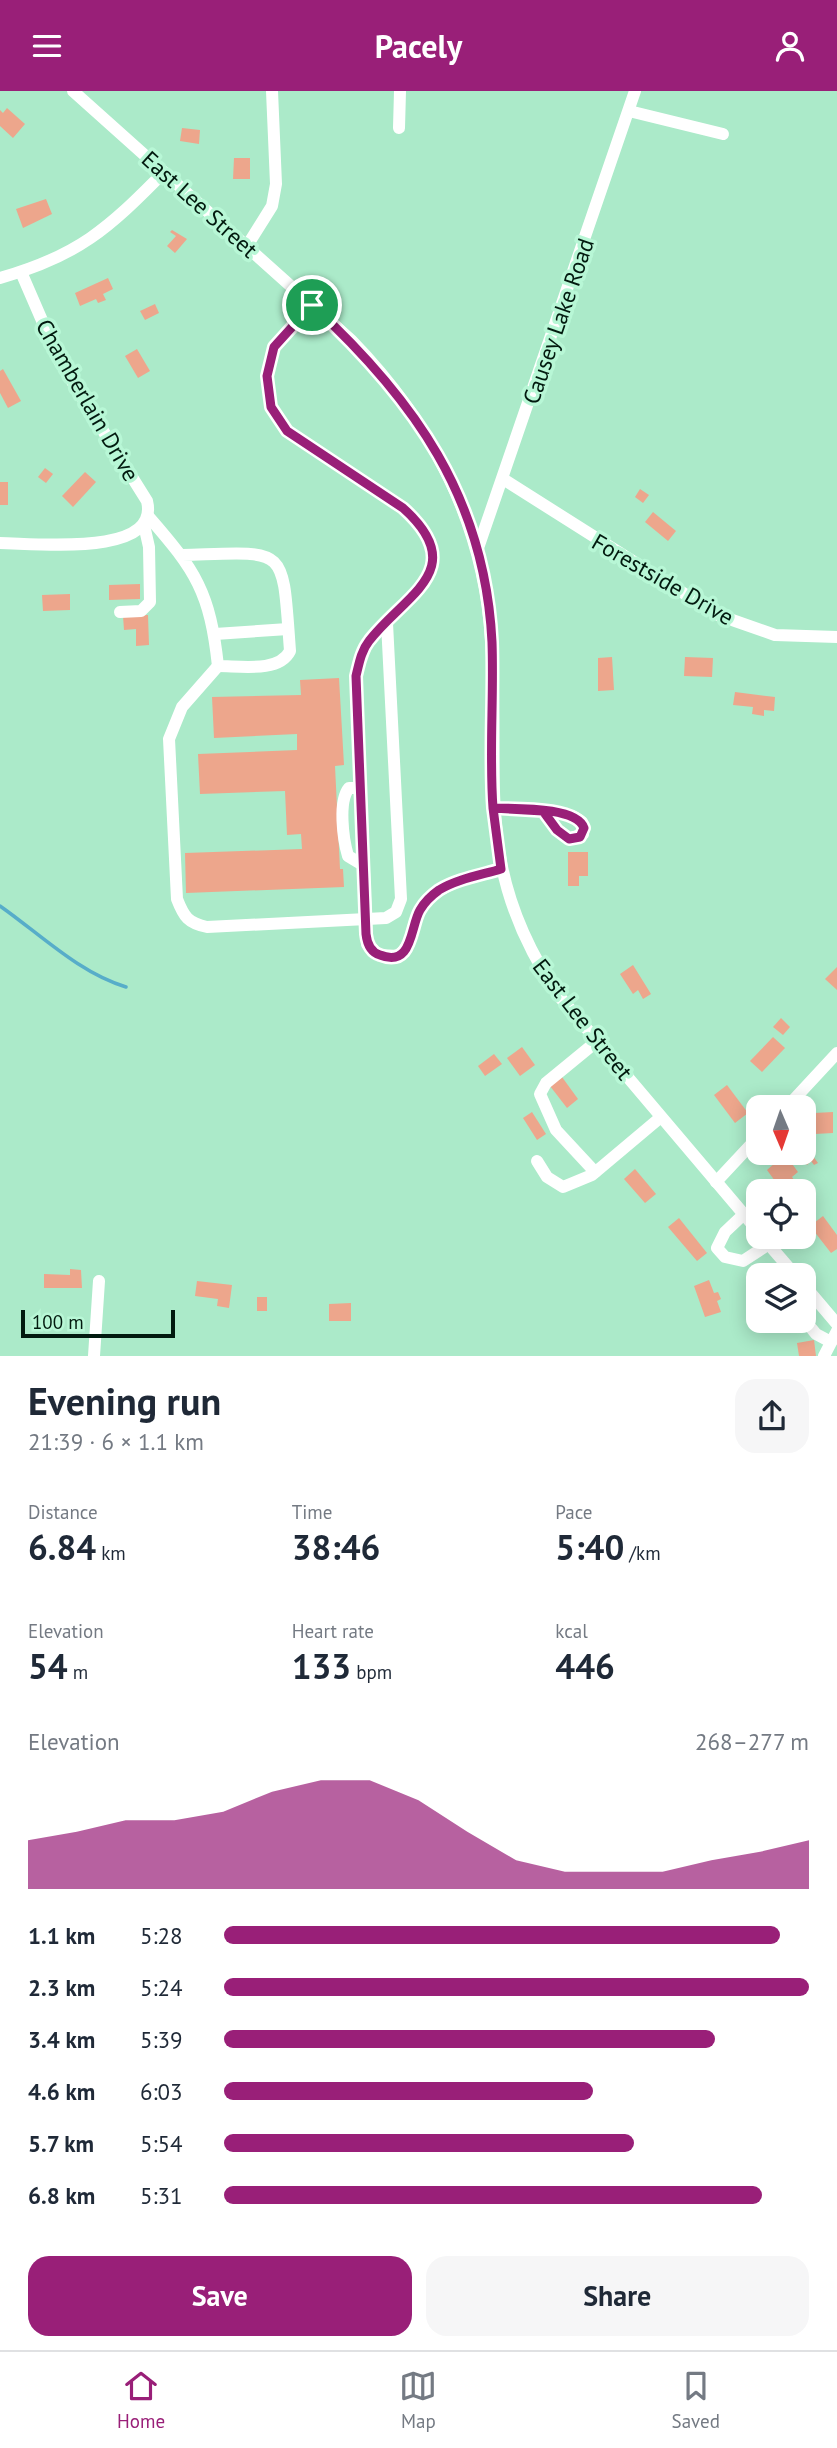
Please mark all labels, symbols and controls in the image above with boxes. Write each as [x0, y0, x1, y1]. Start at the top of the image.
text: Pacely [375, 25, 462, 67]
icon: menu [28, 27, 66, 65]
icon: person [771, 27, 809, 65]
street label: East Lee Street [136, 144, 264, 264]
street label: Causey Lake Road [516, 234, 600, 408]
pin [282, 275, 342, 335]
icon: arrive [293, 286, 331, 324]
street label: Chamberlain Drive [30, 314, 146, 486]
street label: Forestside Drive [587, 527, 739, 631]
street label: East Lee Street [527, 953, 639, 1086]
north arrow [746, 1095, 816, 1165]
map controls [746, 1095, 816, 1333]
button: locate [746, 1179, 816, 1249]
button: layers [746, 1263, 816, 1333]
scale bar [21, 1307, 175, 1339]
text: 100 m [32, 1310, 84, 1334]
text: Evening run [28, 1376, 221, 1425]
button: share [735, 1379, 809, 1453]
text: 21:39 · 6 × 1.1 km [28, 1427, 204, 1456]
text: Distance [28, 1500, 98, 1524]
text: Time [292, 1500, 332, 1524]
text: Pace [555, 1500, 593, 1524]
text: 6.84 [28, 1524, 96, 1570]
text: 38:46 [292, 1524, 380, 1570]
text: 5:40 [555, 1524, 624, 1570]
text: km [96, 1541, 126, 1565]
text: /km [624, 1541, 661, 1565]
text: Elevation [28, 1619, 104, 1643]
text: Heart rate [292, 1619, 374, 1643]
text: kcal [555, 1619, 588, 1643]
text: 54 [28, 1643, 68, 1689]
text: 133 [292, 1643, 351, 1689]
text: 446 [555, 1643, 615, 1689]
text: m [68, 1660, 88, 1684]
text: bpm [351, 1660, 392, 1684]
text: Elevation [28, 1727, 120, 1756]
text: 268–277 m [695, 1727, 809, 1756]
text: 1.1 km [28, 1921, 95, 1950]
text: 5:28 [140, 1921, 183, 1950]
text: 2.3 km [28, 1973, 95, 2002]
text: 5:24 [140, 1973, 183, 2002]
text: 3.4 km [28, 2025, 95, 2054]
text: 5:39 [140, 2025, 183, 2054]
text: 4.6 km [28, 2077, 95, 2106]
text: 6:03 [140, 2077, 183, 2106]
text: 5.7 km [28, 2129, 94, 2158]
text: 5:54 [140, 2129, 183, 2158]
text: 6.8 km [28, 2181, 95, 2210]
text: 5:31 [140, 2181, 183, 2210]
button: Save [28, 2256, 412, 2336]
button: Share [426, 2256, 809, 2336]
tab: Home [117, 2367, 165, 2433]
tab: Map [399, 2367, 437, 2433]
tab: Saved [672, 2367, 720, 2433]

